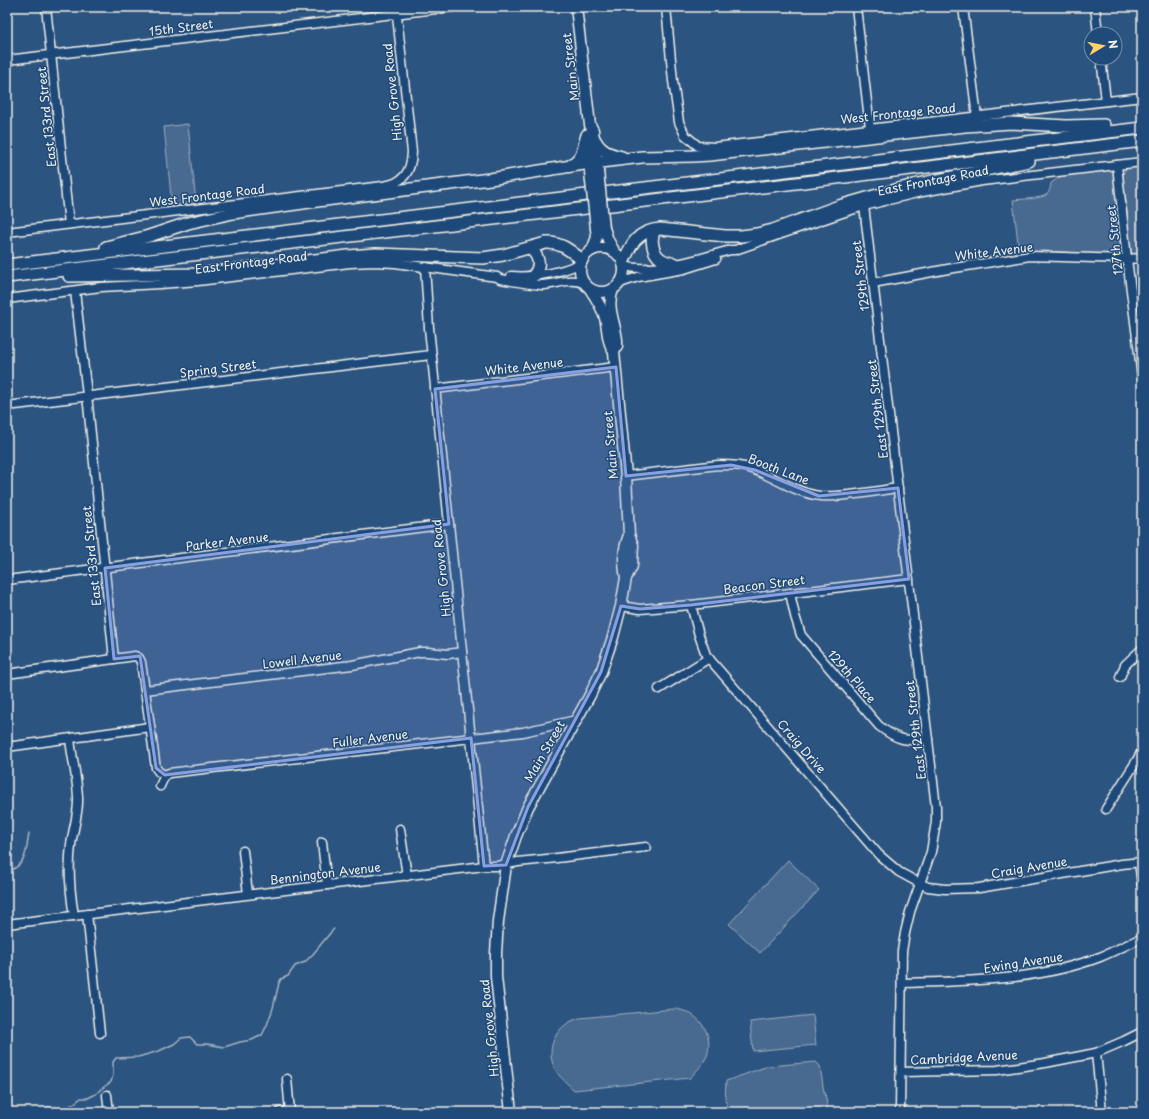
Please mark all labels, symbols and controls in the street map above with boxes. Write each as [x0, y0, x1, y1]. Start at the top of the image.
street label: 15th Street [148, 14, 214, 40]
north arrow [1083, 26, 1123, 66]
street label: Main Street [557, 32, 583, 102]
text: N [1104, 38, 1123, 50]
street label: High Grove Road [378, 42, 406, 142]
street label: East 133rd Street [32, 66, 60, 168]
street label: West Frontage Road [839, 98, 957, 128]
street label: East Frontage Road [876, 160, 990, 200]
street label: West Frontage Road [148, 179, 266, 211]
street label: 127th Street [1101, 204, 1127, 276]
street label: White Avenue [954, 237, 1035, 265]
street label: 129th Street [847, 239, 873, 312]
street label: East Frontage Road [194, 246, 308, 278]
street label: White Avenue [484, 352, 565, 380]
street label: Spring Street [179, 354, 257, 382]
street label: East 129th Street [862, 358, 892, 460]
street label: Main Street [598, 410, 622, 480]
street label: Booth Lane [746, 449, 813, 489]
street label: East 133rd Street [77, 505, 105, 607]
street label: High Grove Road [427, 518, 455, 618]
street label: Parker Avenue [185, 527, 269, 555]
street label: Beacon Street [722, 570, 806, 598]
street label: Lowell Avenue [261, 645, 343, 673]
street label: 129th Place [824, 645, 880, 707]
street label: East 129th Street [900, 679, 930, 781]
street label: Craig Drive [773, 715, 831, 777]
street label: Main Street [519, 717, 569, 785]
street label: Fuller Avenue [331, 724, 409, 752]
street label: Craig Avenue [990, 851, 1069, 883]
street label: Bennington Avenue [268, 857, 382, 889]
street label: Ewing Avenue [982, 947, 1064, 977]
street label: High Grove Road [475, 978, 503, 1078]
street label: Cambridge Avenue [910, 1045, 1019, 1069]

